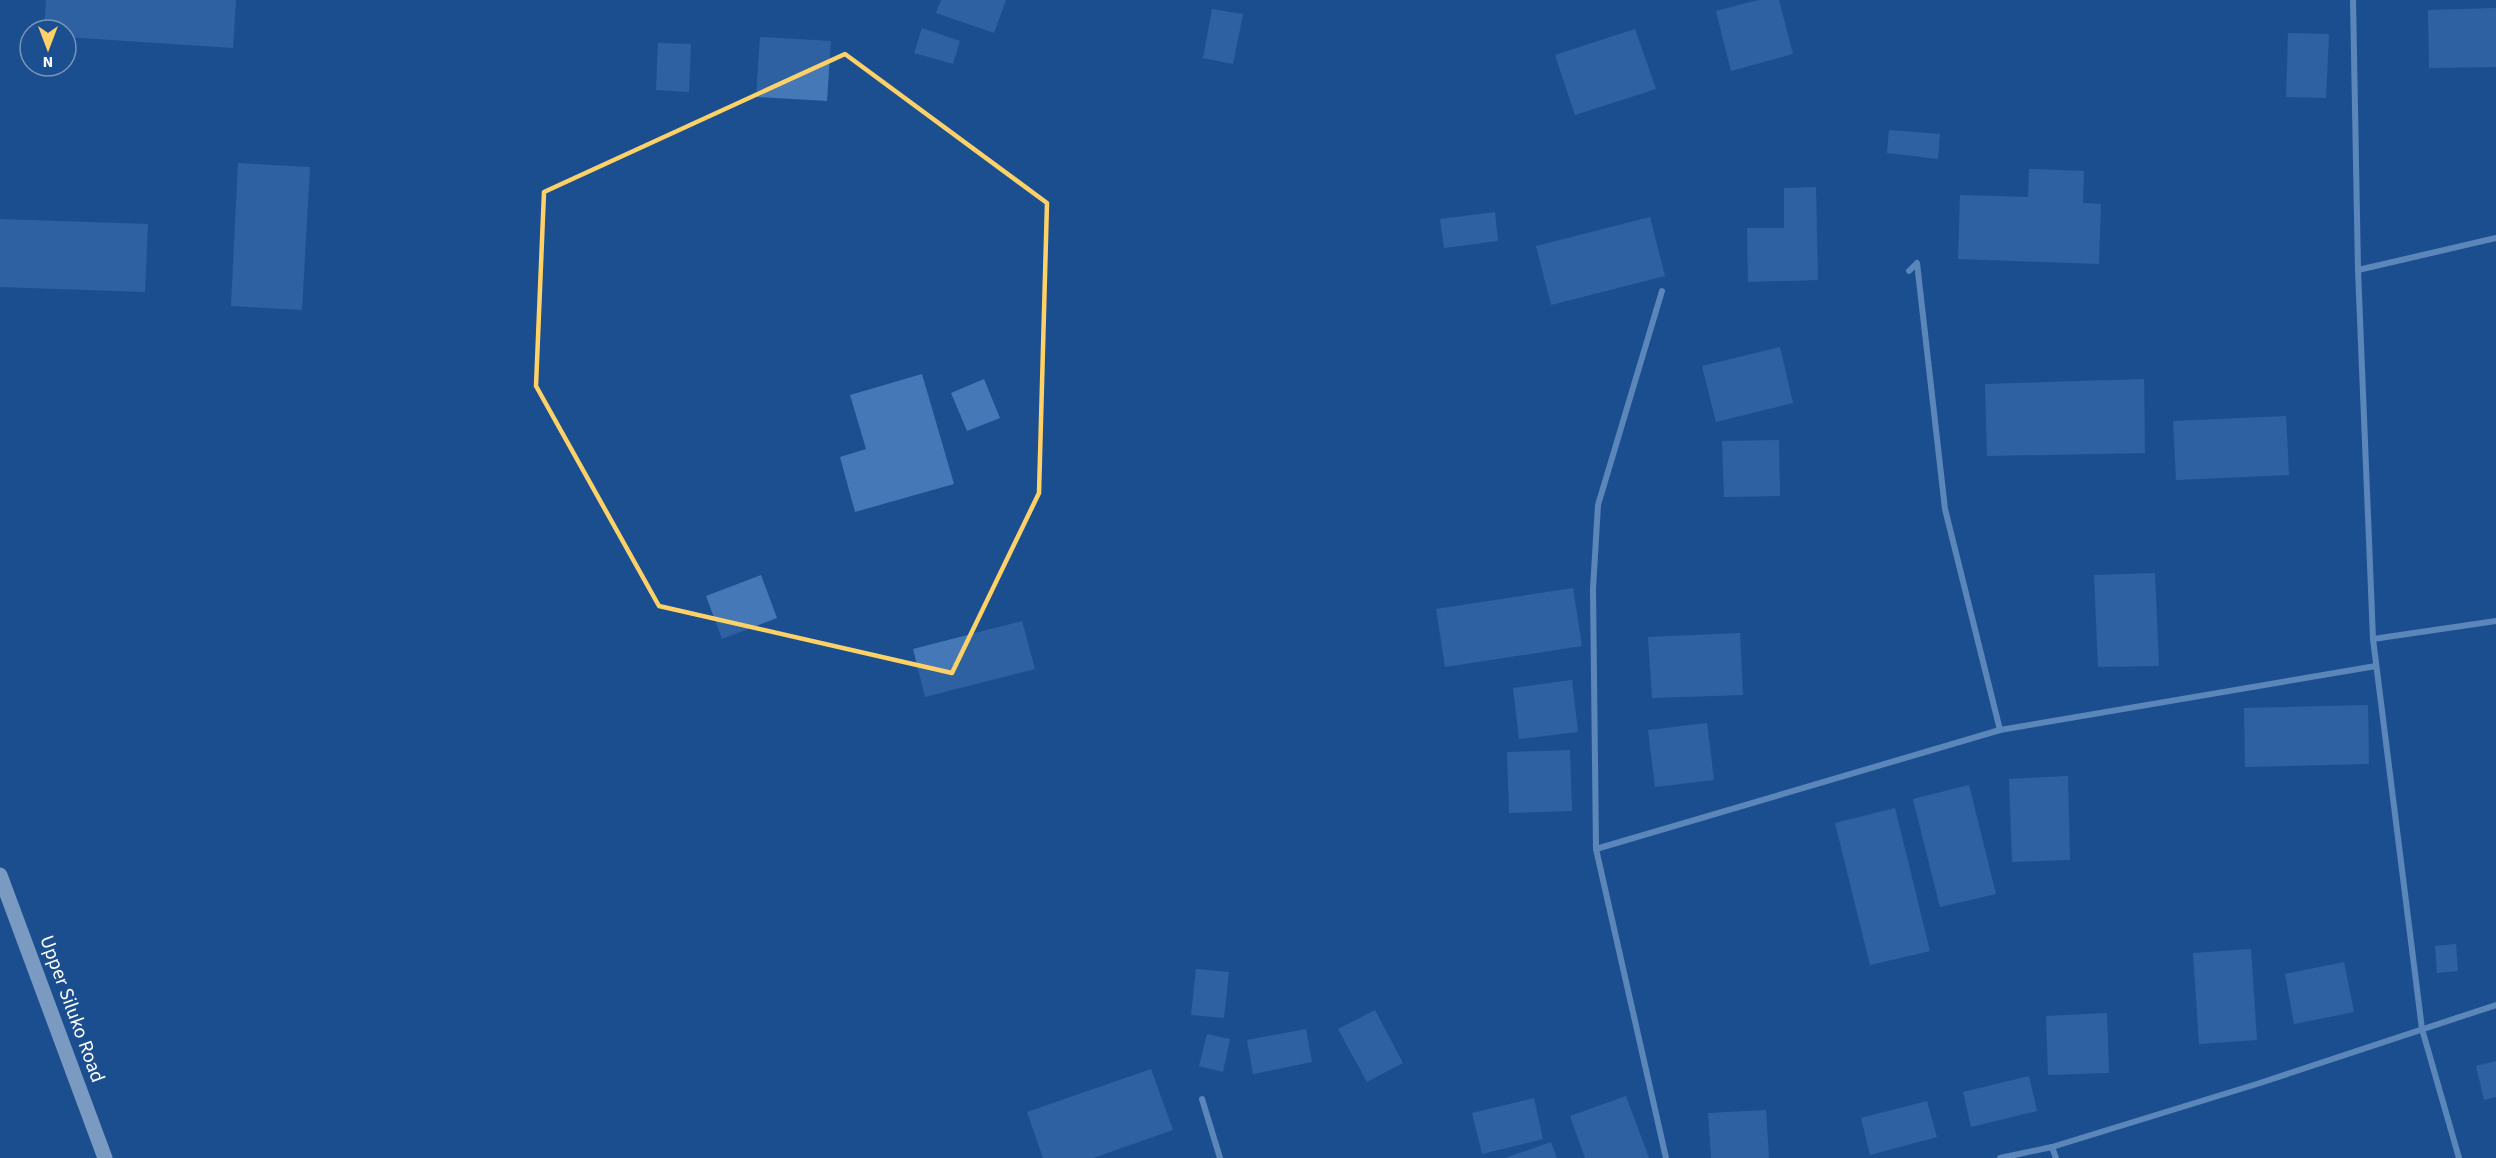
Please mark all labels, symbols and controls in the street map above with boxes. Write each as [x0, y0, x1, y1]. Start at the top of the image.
north arrow [18, 18, 78, 78]
text: N [43, 51, 53, 73]
street label: Upper Siluko Road [32, 931, 112, 1087]

